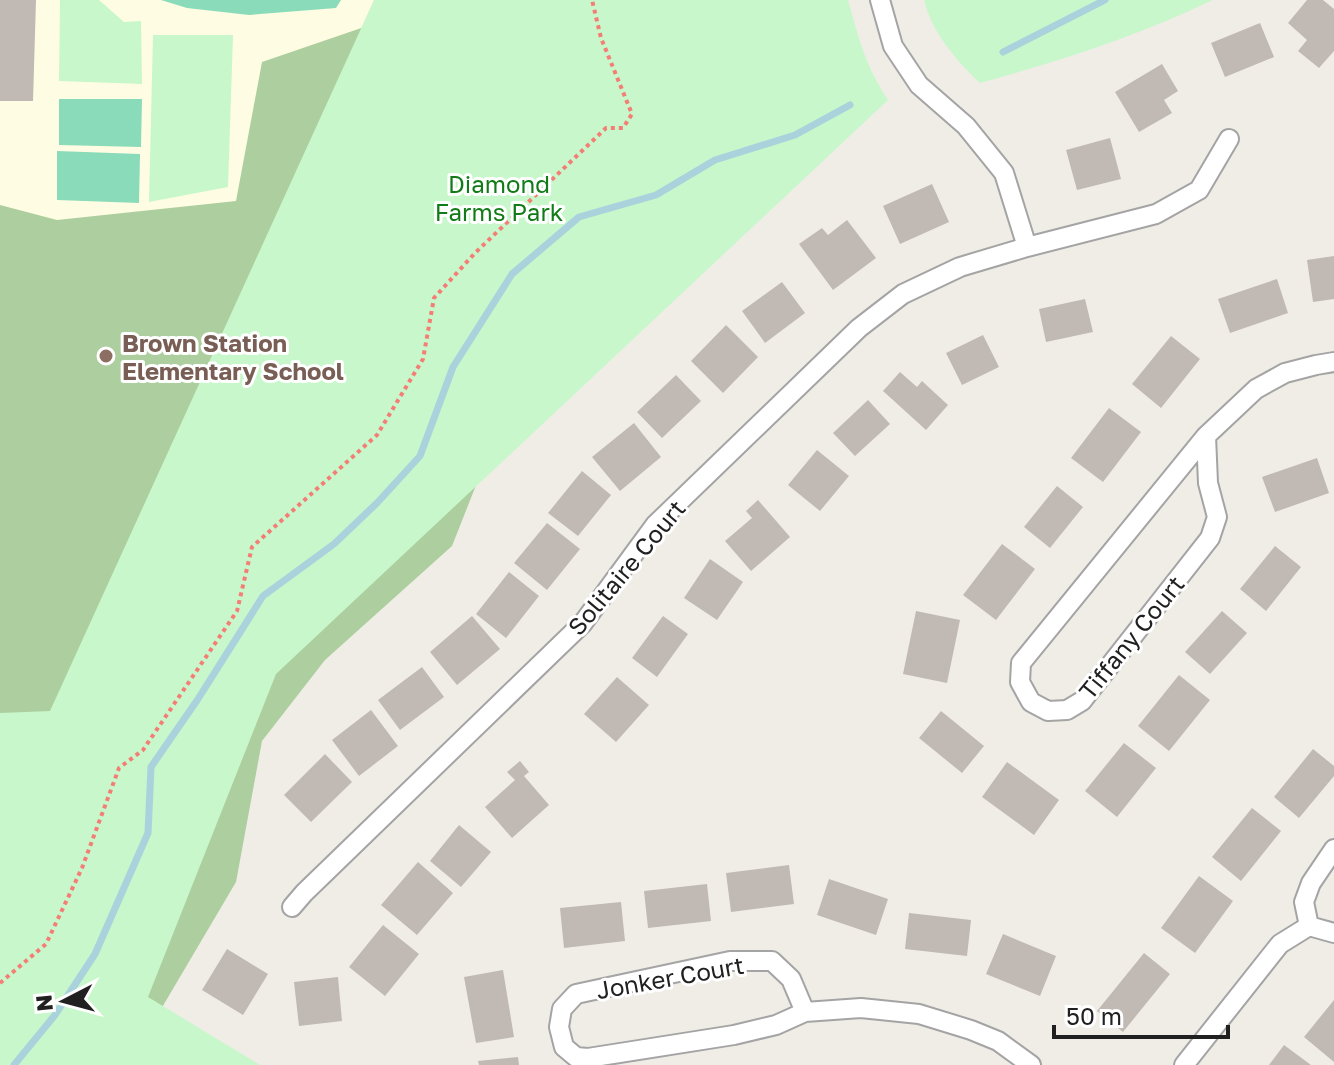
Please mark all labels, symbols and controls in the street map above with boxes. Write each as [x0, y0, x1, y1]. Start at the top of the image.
park label: Diamond Farms Park [435, 169, 563, 226]
place label: Brown Station Elementary School [122, 328, 344, 385]
marker: Brown Station Elementary School [97, 347, 115, 365]
street label: Solitaire Court [561, 494, 691, 640]
street label: Tiffany Court [1072, 569, 1190, 705]
street label: Jonker Court [594, 950, 746, 1004]
north arrow [24, 961, 104, 1041]
scale bar [1054, 989, 1228, 1039]
text: N [29, 993, 58, 1013]
text: 50 m [1066, 1001, 1122, 1030]

